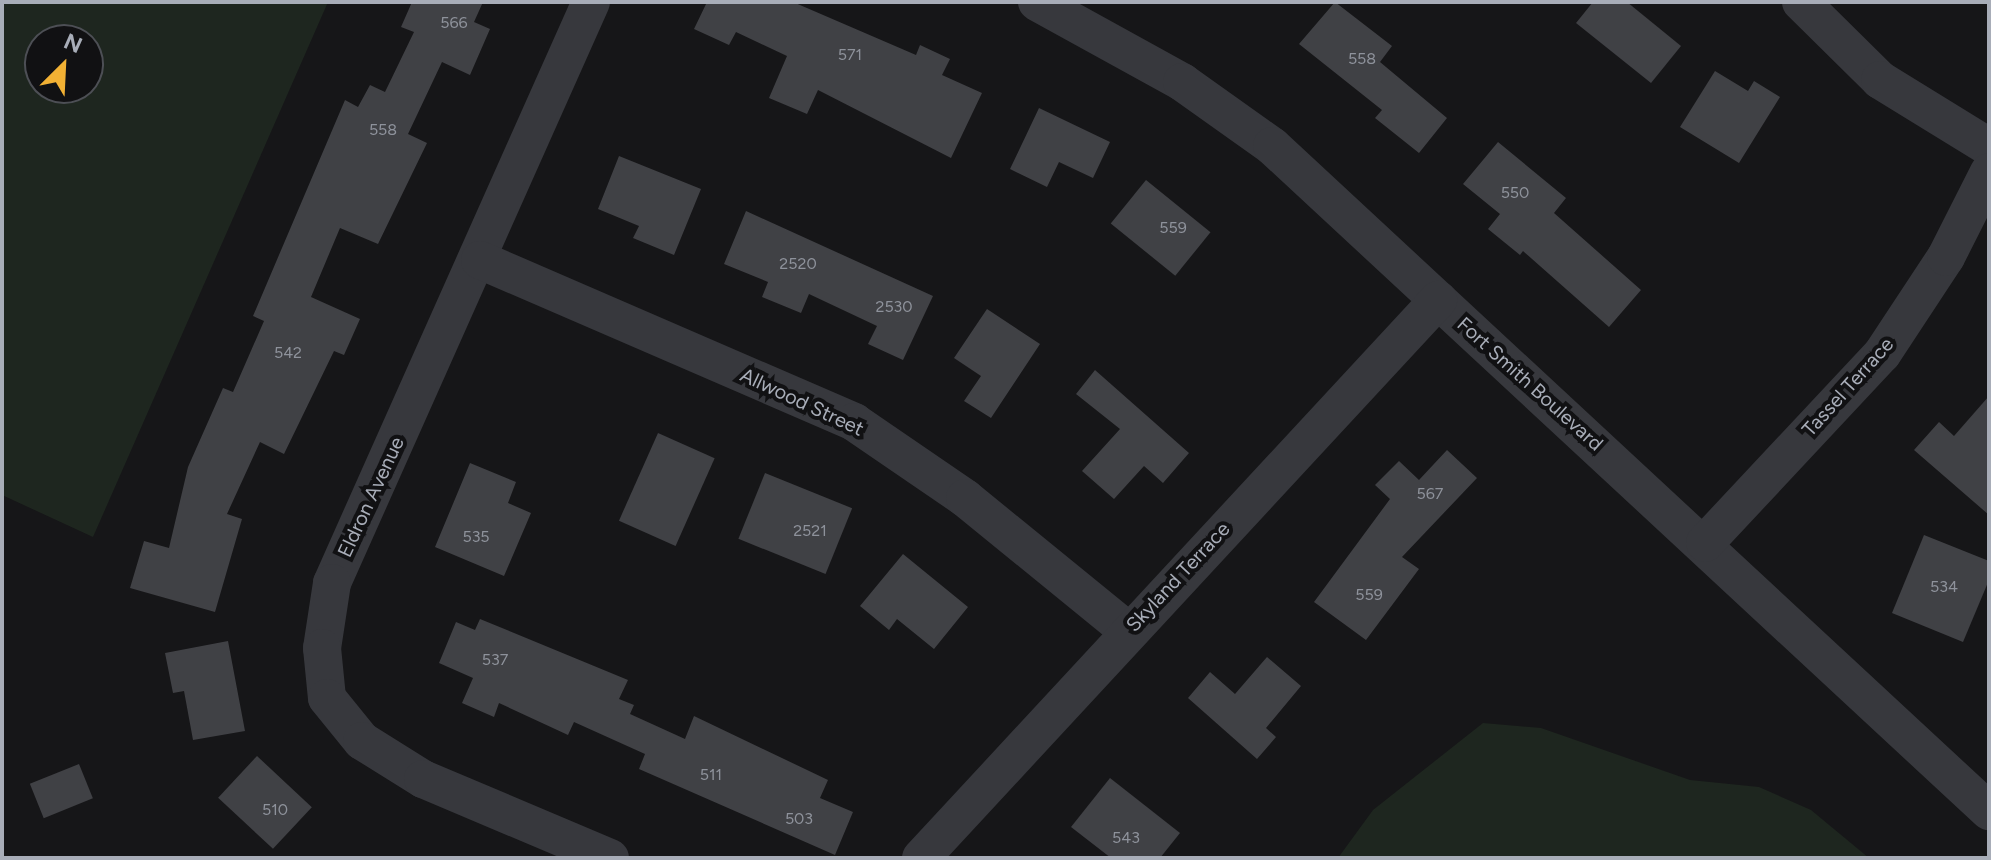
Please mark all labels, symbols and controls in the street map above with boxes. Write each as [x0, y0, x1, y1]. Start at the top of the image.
house number: 566 [440, 13, 468, 33]
north arrow [24, 24, 104, 104]
text: N [60, 28, 86, 59]
house number: 571 [838, 45, 862, 65]
house number: 558 [1348, 49, 1376, 69]
house number: 558 [369, 120, 397, 140]
house number: 550 [1501, 183, 1529, 203]
house number: 559 [1159, 218, 1187, 238]
house number: 2520 [779, 254, 817, 274]
house number: 2530 [875, 297, 913, 317]
street label: Fort Smith Boulevard [1452, 312, 1608, 456]
street label: Tassel Terrace [1797, 332, 1899, 442]
house number: 542 [274, 343, 302, 363]
street label: Allwood Street [736, 363, 868, 441]
street label: Eldron Avenue [333, 433, 409, 561]
house number: 567 [1417, 484, 1443, 504]
street label: Skyland Terrace [1121, 517, 1235, 637]
house number: 2521 [793, 521, 827, 541]
house number: 535 [462, 527, 490, 547]
house number: 534 [1930, 577, 1958, 597]
house number: 559 [1355, 585, 1383, 605]
house number: 537 [482, 650, 508, 670]
house number: 511 [700, 765, 722, 785]
house number: 510 [262, 800, 288, 820]
house number: 503 [785, 809, 813, 829]
house number: 543 [1112, 828, 1140, 848]

